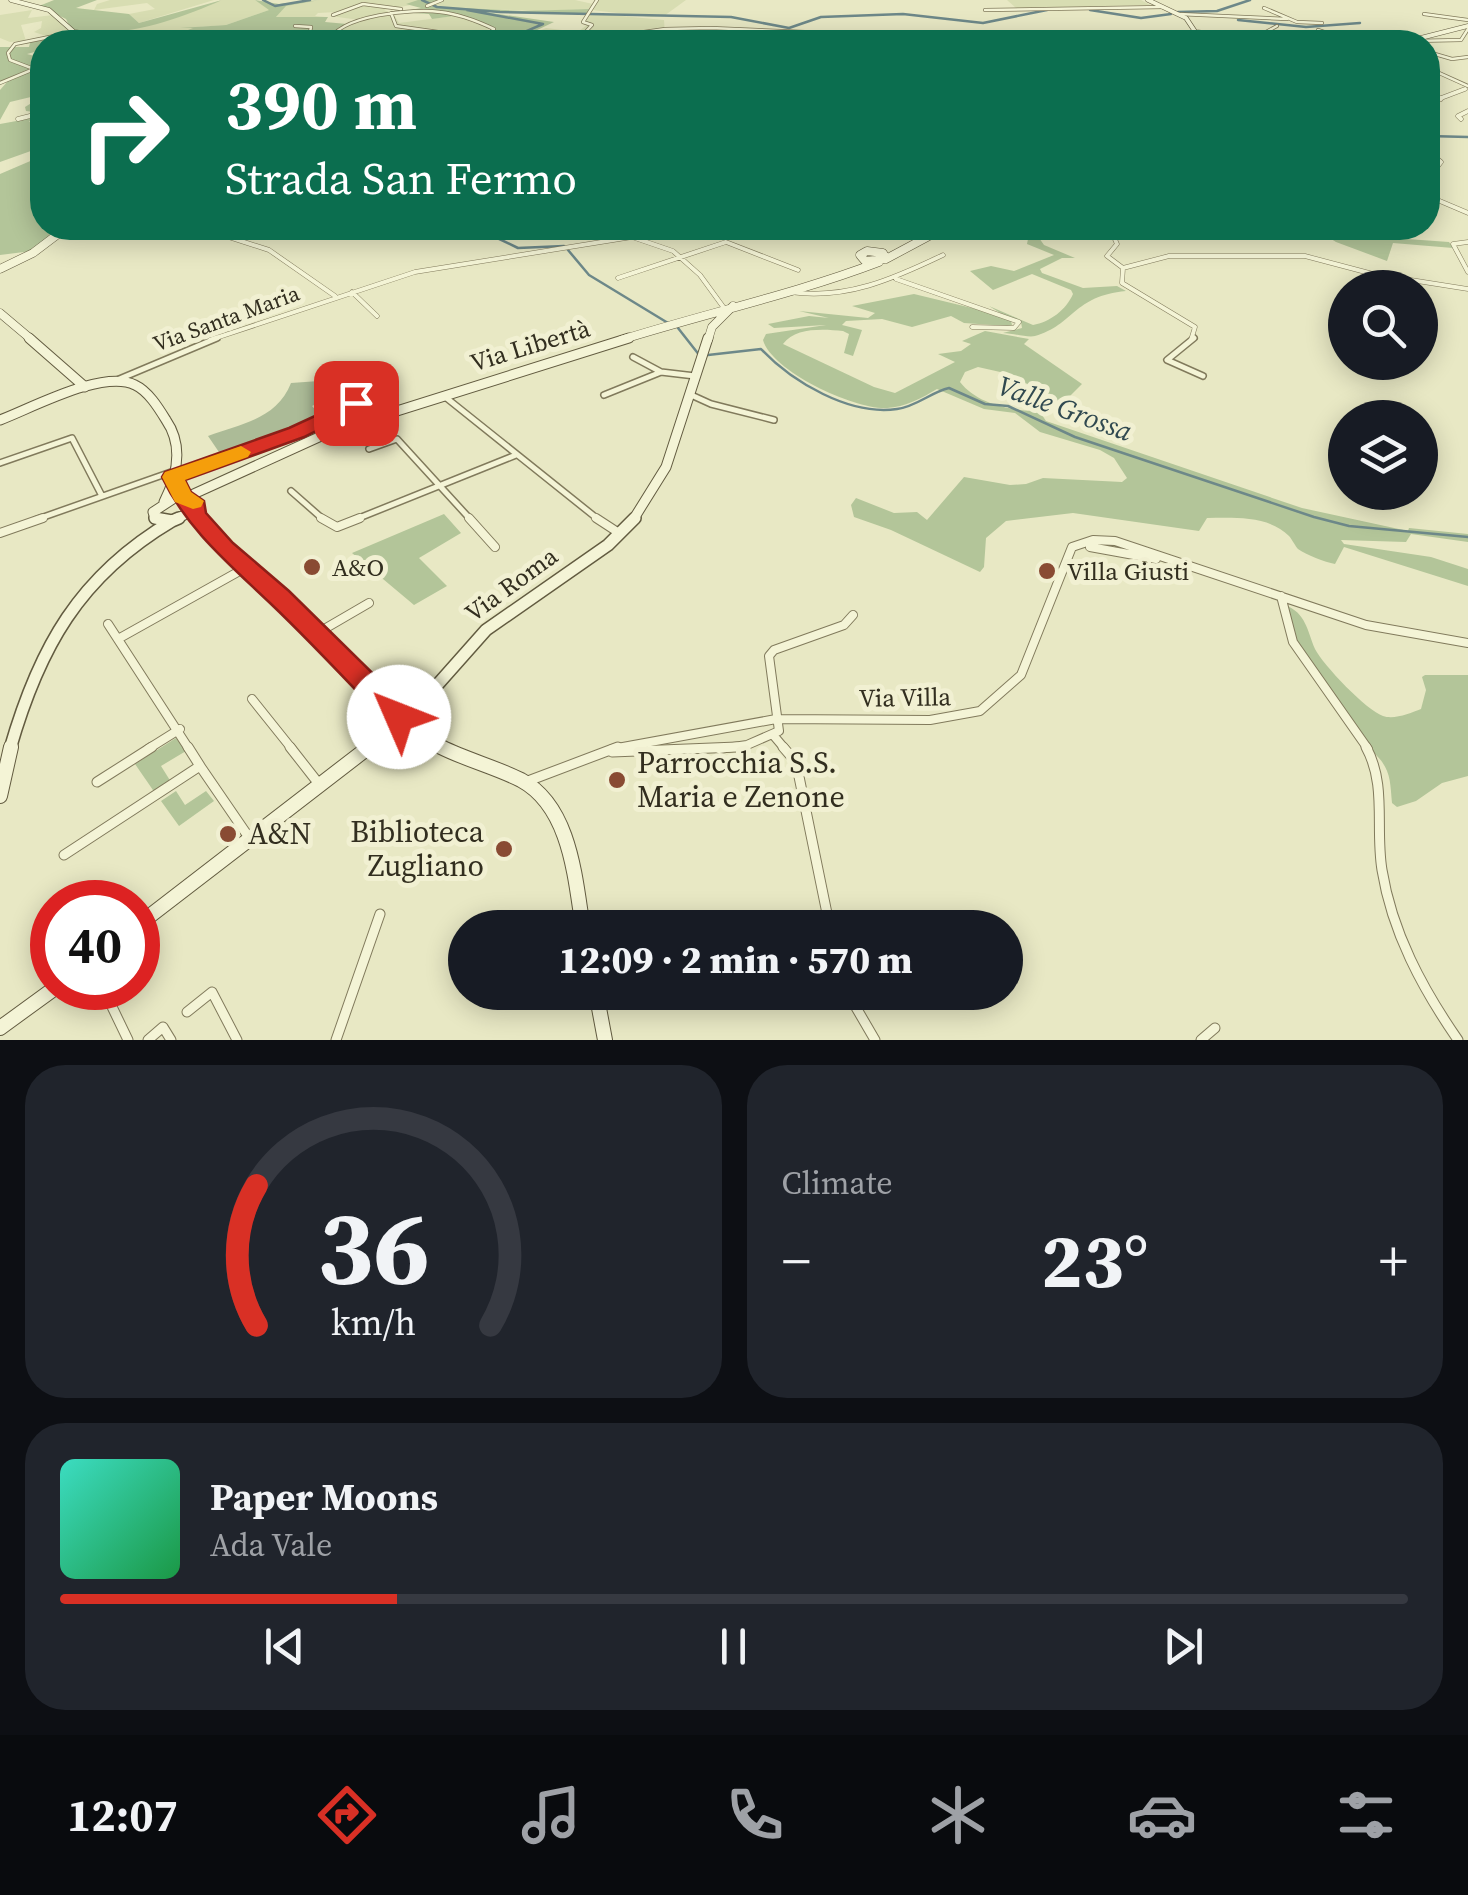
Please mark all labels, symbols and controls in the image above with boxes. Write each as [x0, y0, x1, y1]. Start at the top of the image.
text: 390 m [225, 56, 417, 152]
icon: right [60, 70, 190, 200]
text: Strada San Fermo [225, 147, 577, 209]
map controls [1328, 270, 1438, 510]
button: search [1328, 270, 1438, 380]
street label: Via Santa Maria [149, 277, 304, 358]
street label: Via Libertà [466, 311, 594, 379]
pin [314, 361, 399, 446]
water label: Valle Grossa [992, 366, 1138, 450]
icon: arrive [329, 376, 384, 431]
button: layers [1328, 400, 1438, 510]
street label: Via Roma [458, 539, 565, 629]
place label: A&O [332, 550, 384, 584]
place label: Villa Giusti [1067, 554, 1189, 588]
marker: A&O [301, 556, 323, 578]
marker: Villa Giusti [1036, 560, 1058, 582]
position arrow [347, 665, 451, 769]
street label: Via Villa [859, 679, 952, 715]
place label: Parrocchia S.S. Maria e Zenone [637, 742, 845, 817]
marker: Parrocchia S.S. Maria e Zenone [606, 769, 628, 791]
place label: Biblioteca Zugliano [350, 811, 485, 886]
place label: A&N [248, 813, 312, 854]
marker: A&N [217, 823, 239, 845]
marker: Biblioteca Zugliano [493, 838, 515, 860]
speed limit sign: 40 [30, 880, 160, 1010]
text: 12:09 · 2 min · 570 m [558, 934, 913, 986]
text: Climate [782, 1161, 893, 1205]
text: 36 [317, 1175, 430, 1318]
text: 23° [1041, 1209, 1148, 1312]
text: − [782, 1223, 811, 1298]
text: + [1379, 1223, 1408, 1298]
text: km/h [331, 1298, 416, 1347]
text: Paper Moons [210, 1471, 438, 1523]
text: Ada Vale [210, 1523, 332, 1567]
icon: previous [257, 1619, 312, 1674]
icon: pause [706, 1619, 761, 1674]
icon: next [1156, 1619, 1211, 1674]
icon: directions [312, 1780, 382, 1850]
icon: music [516, 1780, 586, 1850]
icon: phone [720, 1780, 790, 1850]
icon: climate [923, 1780, 993, 1850]
icon: car [1127, 1780, 1197, 1850]
icon: filters [1331, 1780, 1401, 1850]
text: 12:07 [67, 1784, 178, 1846]

